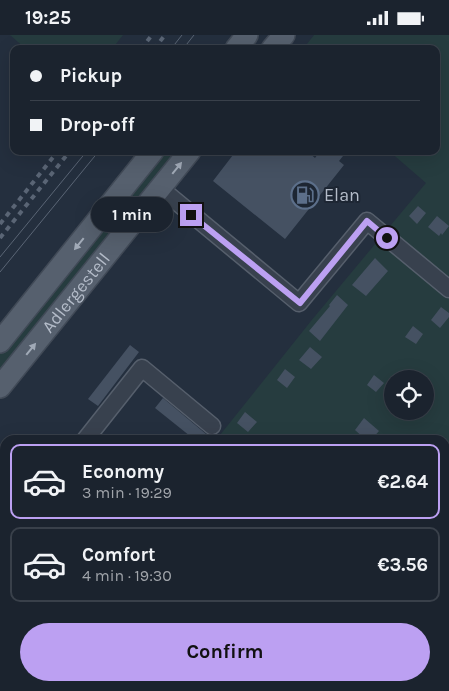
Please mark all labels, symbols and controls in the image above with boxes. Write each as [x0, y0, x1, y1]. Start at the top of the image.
text: 19:25 [25, 7, 71, 29]
text: Pickup [60, 65, 122, 87]
text: Drop-off [60, 114, 135, 136]
one-way arrow [171, 162, 182, 175]
fuel station icon: Elan [290, 180, 320, 210]
place label: Elan [324, 184, 360, 206]
callout: 1 min [91, 197, 174, 233]
route end [180, 204, 202, 226]
text: 1 min [112, 205, 152, 224]
route start [376, 227, 398, 249]
one-way arrow [73, 237, 84, 250]
street label: Adlergestell [37, 248, 115, 337]
one-way arrow [25, 343, 36, 356]
map controls [384, 370, 434, 420]
button: locate [384, 370, 434, 420]
icon: car [22, 459, 67, 504]
text: Economy [82, 461, 164, 483]
text: €2.64 [378, 471, 428, 493]
text: 3 min · 19:29 [82, 483, 172, 502]
icon: car [22, 542, 67, 587]
text: Comfort [82, 544, 156, 566]
text: €3.56 [377, 554, 428, 576]
text: 4 min · 19:30 [82, 566, 172, 585]
button: Confirm [20, 623, 430, 681]

